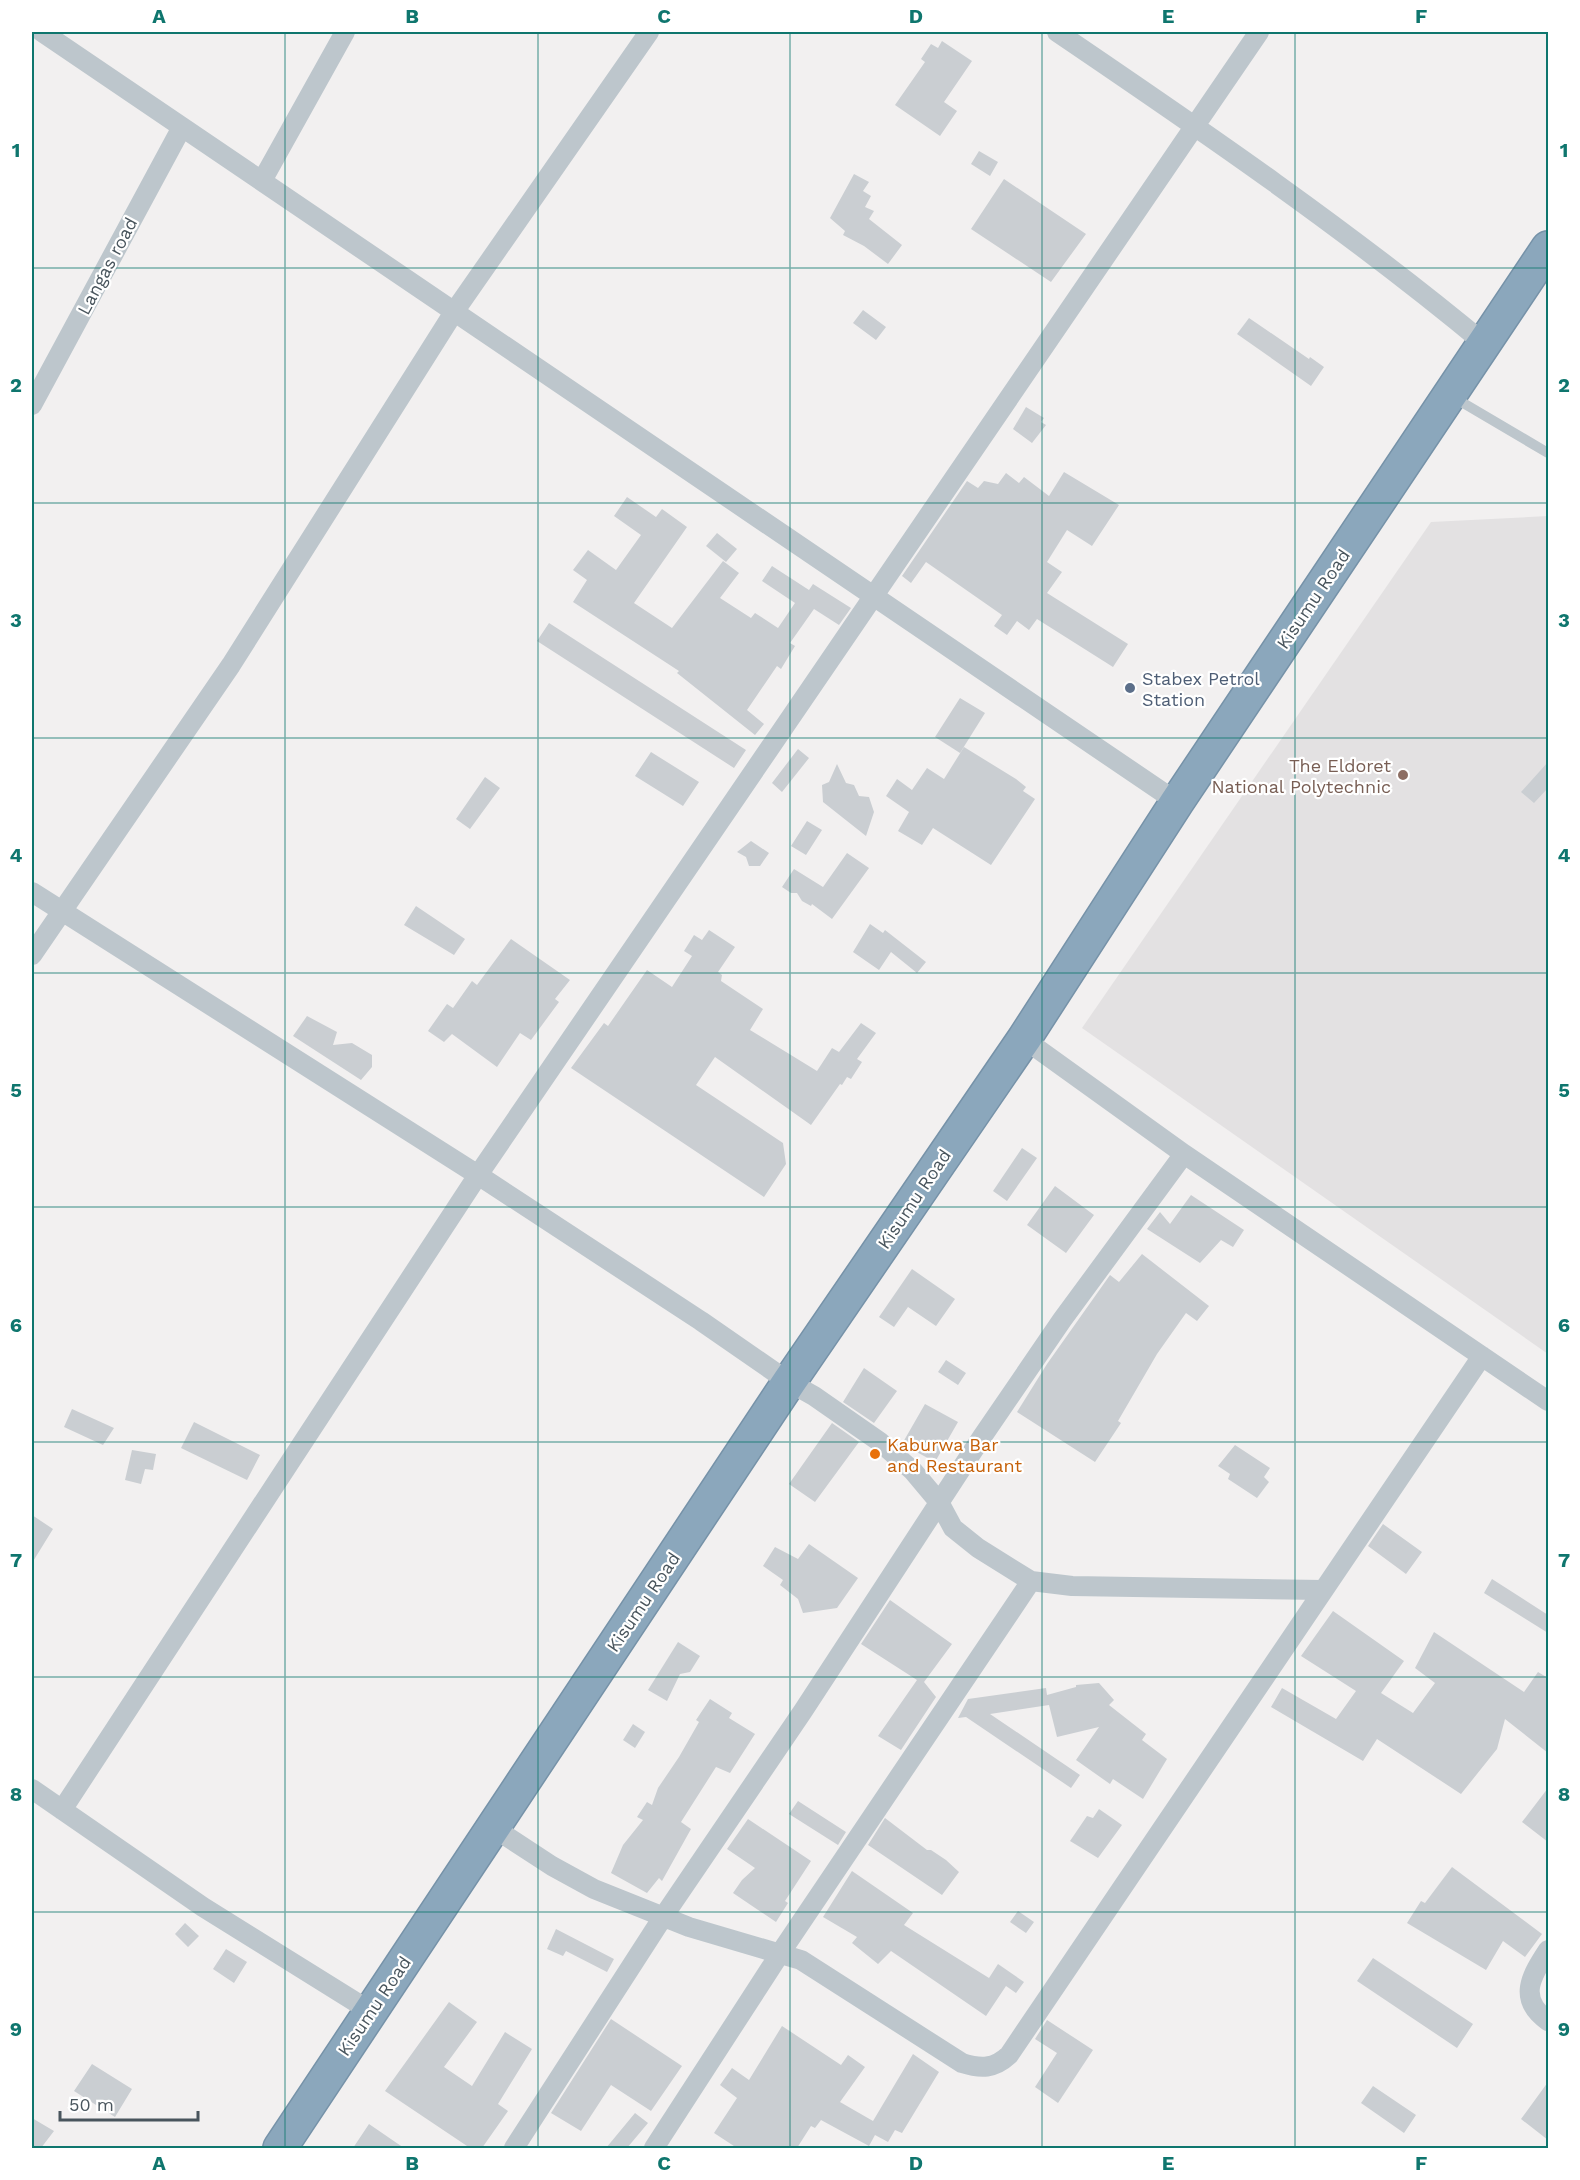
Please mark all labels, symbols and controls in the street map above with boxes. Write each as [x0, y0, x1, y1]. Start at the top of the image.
text: A [152, 4, 166, 28]
text: B [405, 4, 419, 28]
text: C [657, 4, 671, 28]
text: D [909, 4, 923, 28]
text: E [1162, 4, 1174, 28]
text: F [1415, 4, 1427, 28]
text: 1 [12, 138, 20, 162]
text: 1 [1560, 138, 1568, 162]
street label: Langas road [73, 214, 141, 318]
text: 2 [10, 373, 22, 397]
text: 2 [1558, 373, 1570, 397]
street label: Kisumu Road [1272, 545, 1354, 653]
text: 3 [10, 608, 22, 632]
text: 3 [1558, 608, 1570, 632]
place label: Stabex Petrol Station [1142, 668, 1260, 710]
marker: Stabex Petrol Station [1123, 681, 1137, 695]
place label: The Eldoret National Polytechnic [1211, 755, 1391, 797]
marker: The Eldoret National Polytechnic [1396, 768, 1410, 782]
text: 4 [10, 843, 23, 867]
text: 4 [1558, 843, 1571, 867]
text: 5 [10, 1078, 22, 1102]
text: 5 [1558, 1078, 1570, 1102]
street label: Kisumu Road [873, 1145, 955, 1253]
text: 6 [10, 1313, 22, 1337]
text: 6 [1558, 1313, 1570, 1337]
place label: Kaburwa Bar and Restaurant [887, 1434, 1022, 1476]
marker: Kaburwa Bar and Restaurant [868, 1447, 882, 1461]
text: 7 [10, 1548, 22, 1572]
street label: Kisumu Road [602, 1548, 684, 1656]
text: 7 [1558, 1548, 1570, 1572]
text: 8 [10, 1782, 22, 1806]
text: 8 [1558, 1782, 1570, 1806]
street label: Kisumu Road [333, 1952, 415, 2060]
text: 9 [10, 2017, 22, 2041]
text: 9 [1558, 2017, 1570, 2041]
scale bar [60, 2084, 198, 2122]
text: 50 m [69, 2094, 114, 2115]
text: A [152, 2151, 166, 2175]
text: B [405, 2151, 419, 2175]
text: C [657, 2151, 671, 2175]
text: D [909, 2151, 923, 2175]
text: E [1162, 2151, 1174, 2175]
text: F [1415, 2151, 1427, 2175]

